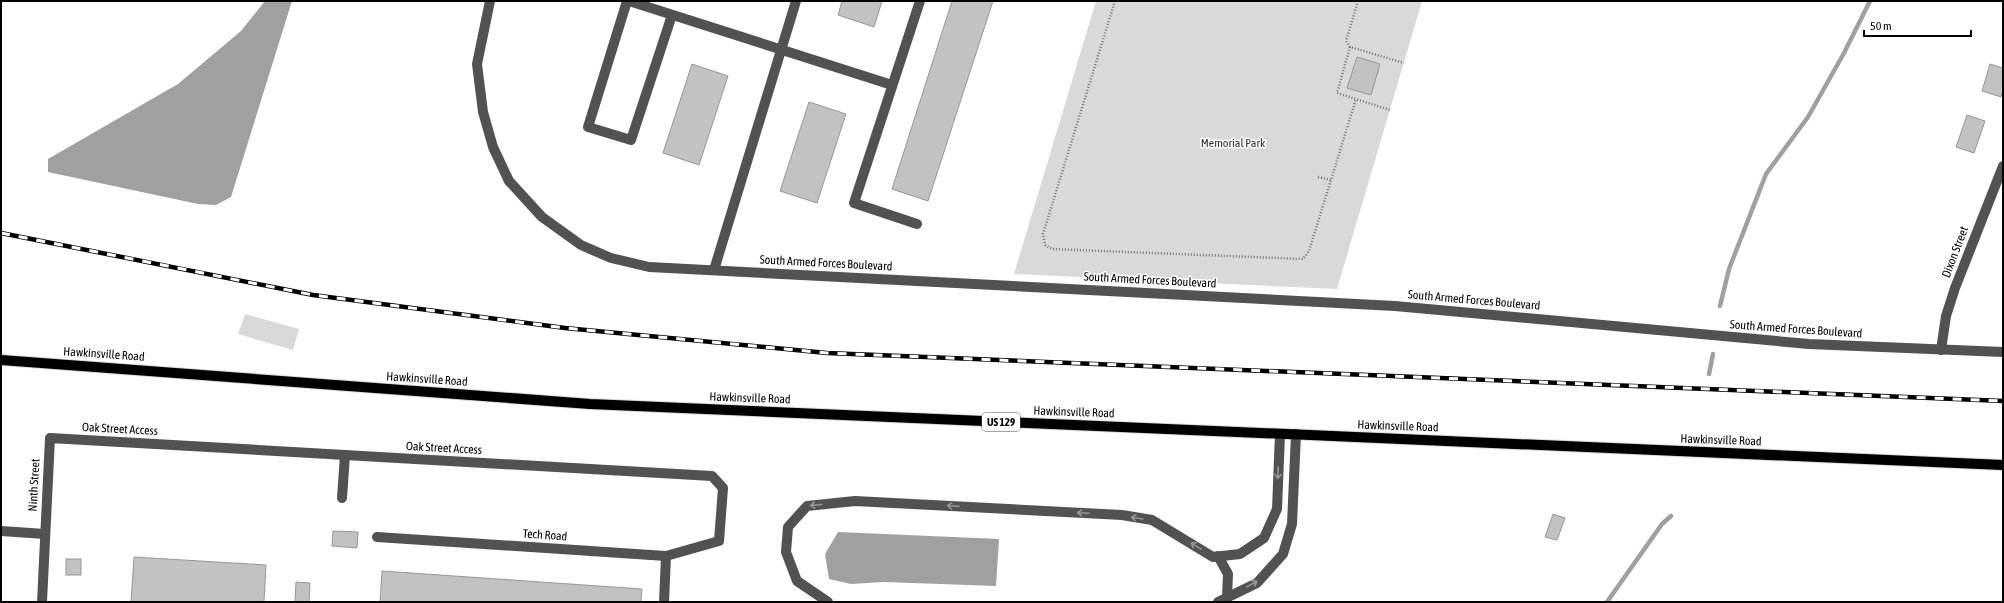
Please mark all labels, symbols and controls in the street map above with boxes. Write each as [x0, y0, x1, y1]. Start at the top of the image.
scale bar [1864, 12, 1971, 38]
text: 50 m [1870, 19, 1892, 33]
park label: Memorial Park [1201, 136, 1266, 150]
street label: Dixon Street [1939, 224, 1971, 280]
street label: South Armed Forces Boulevard [759, 253, 893, 273]
street label: South Armed Forces Boulevard [1083, 270, 1217, 290]
street label: South Armed Forces Boulevard [1407, 287, 1541, 313]
street label: South Armed Forces Boulevard [1729, 317, 1863, 341]
street label: Hawkinsville Road [63, 344, 145, 364]
street label: Hawkinsville Road [386, 369, 468, 389]
street label: Hawkinsville Road [709, 390, 791, 406]
street label: Hawkinsville Road [1033, 404, 1115, 420]
road number: US 129 [982, 413, 1020, 431]
street label: Hawkinsville Road [1357, 418, 1439, 434]
street label: Oak Street Access [82, 420, 158, 438]
street label: Hawkinsville Road [1680, 432, 1762, 448]
street label: Oak Street Access [406, 439, 482, 457]
street label: Ninth Street [26, 458, 42, 512]
one-way arrow [1275, 466, 1282, 479]
one-way arrow [810, 501, 823, 508]
one-way arrow [947, 502, 960, 510]
one-way arrow [1077, 510, 1090, 517]
one-way arrow [1131, 514, 1144, 522]
street label: Tech Road [522, 526, 568, 544]
one-way arrow [1190, 542, 1202, 550]
one-way arrow [1246, 580, 1258, 588]

